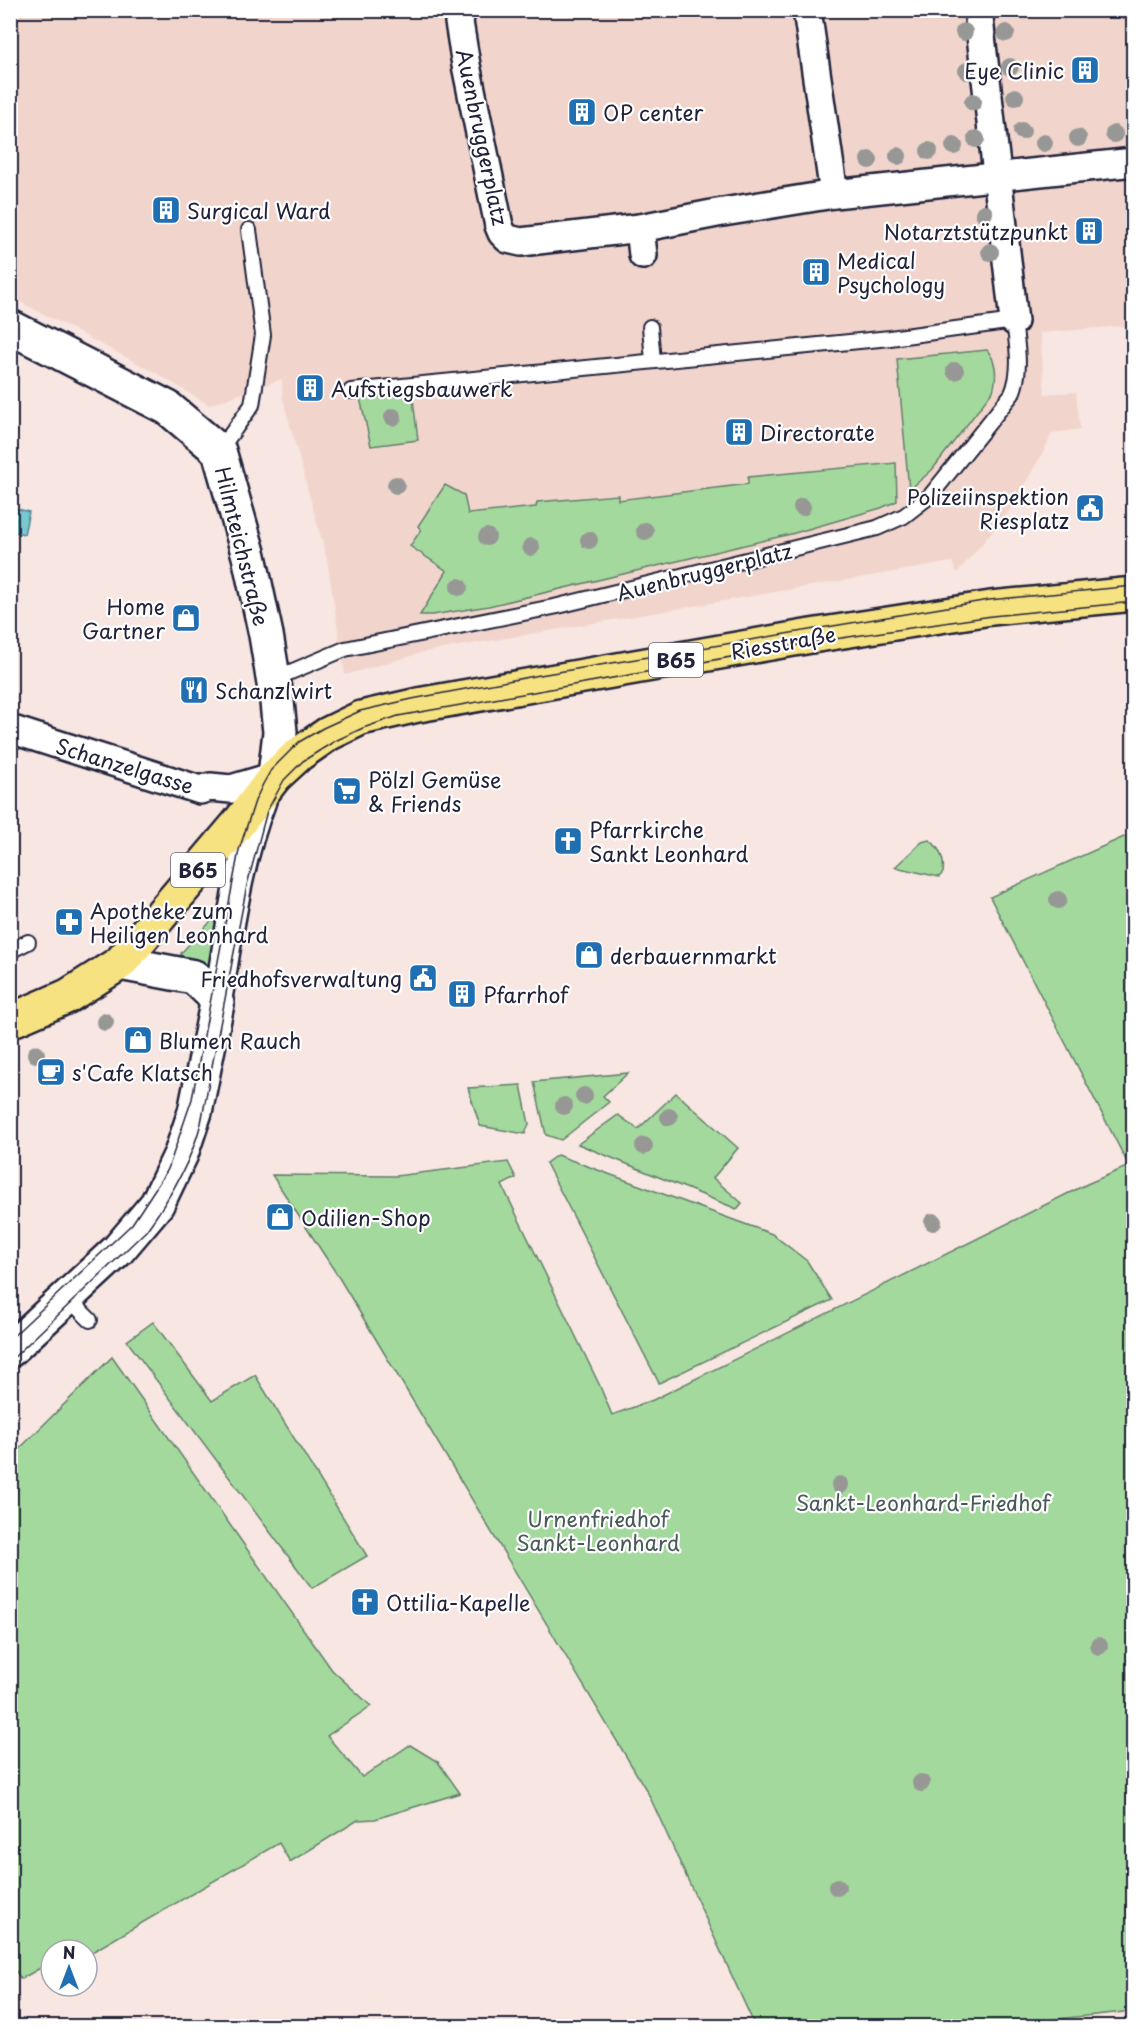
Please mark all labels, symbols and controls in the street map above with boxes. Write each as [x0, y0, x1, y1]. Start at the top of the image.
street label: Auenbruggerplatz [449, 46, 517, 228]
place label: Eye Clinic [964, 54, 1064, 86]
building icon: Eye Clinic [1069, 54, 1101, 86]
building icon: OP center [566, 96, 598, 128]
place label: OP center [603, 96, 704, 128]
building icon: Surgical Ward [150, 194, 182, 226]
place label: Surgical Ward [187, 194, 331, 226]
place label: Notarztstützpunkt [884, 215, 1068, 247]
building icon: Notarztstützpunkt [1073, 215, 1105, 247]
place label: Medical Psychology [837, 244, 945, 300]
building icon: Medical Psychology [800, 256, 832, 288]
building icon: Aufstiegsbauwerk [294, 372, 326, 404]
place label: Aufstiegsbauwerk [331, 372, 513, 404]
building icon: Directorate [723, 416, 755, 448]
place label: Directorate [760, 416, 875, 448]
street label: Hilmteichstraße [208, 463, 278, 629]
place label: Polizeiinspektion Riesplatz [907, 480, 1069, 536]
public building icon: Polizeiinspektion Riesplatz [1074, 492, 1106, 524]
street label: Auenbruggerplatz [613, 534, 795, 608]
place label: Home Gartner [82, 590, 165, 646]
shop icon: Home Gartner [170, 602, 202, 634]
street label: Riesstraße [728, 617, 838, 667]
road number: B65 [649, 643, 703, 677]
restaurant icon: Schanzlwirt [178, 674, 210, 706]
place label: Schanzlwirt [215, 674, 332, 706]
street label: Schanzelgasse [52, 729, 198, 801]
place label: Pölzl Gemüse & Friends [368, 763, 502, 819]
supermarket icon: Pölzl Gemüse & Friends [331, 775, 363, 807]
place label: Pfarrkirche Sankt Leonhard [589, 813, 748, 869]
church icon: Pfarrkirche Sankt Leonhard [552, 825, 584, 857]
road number: B65 [171, 853, 225, 887]
place label: Apotheke zum Heiligen Leonhard [90, 894, 269, 950]
pharmacy icon: Apotheke zum Heiligen Leonhard [53, 906, 85, 938]
shop icon: derbauernmarkt [573, 939, 605, 971]
place label: derbauernmarkt [610, 939, 777, 971]
place label: Friedhofsverwaltung [200, 962, 402, 994]
public building icon: Friedhofsverwaltung [407, 962, 439, 994]
building icon: Pfarrhof [446, 978, 478, 1010]
place label: Pfarrhof [483, 978, 570, 1010]
shop icon: Blumen Rauch [122, 1024, 154, 1056]
place label: Blumen Rauch [159, 1024, 301, 1056]
cafe icon: s'Cafe Klatsch [35, 1056, 67, 1088]
place label: s'Cafe Klatsch [72, 1056, 213, 1088]
shop icon: Odilien-Shop [264, 1201, 296, 1233]
place label: Odilien-Shop [301, 1201, 431, 1233]
park label: Sankt-Leonhard-Friedhof [796, 1486, 1052, 1518]
park label: Urnenfriedhof Sankt-Leonhard [516, 1502, 680, 1558]
church icon: Ottilia-Kapelle [349, 1586, 381, 1618]
place label: Ottilia-Kapelle [386, 1586, 530, 1618]
north arrow [39, 1938, 99, 1998]
text: N [63, 1940, 75, 1964]

